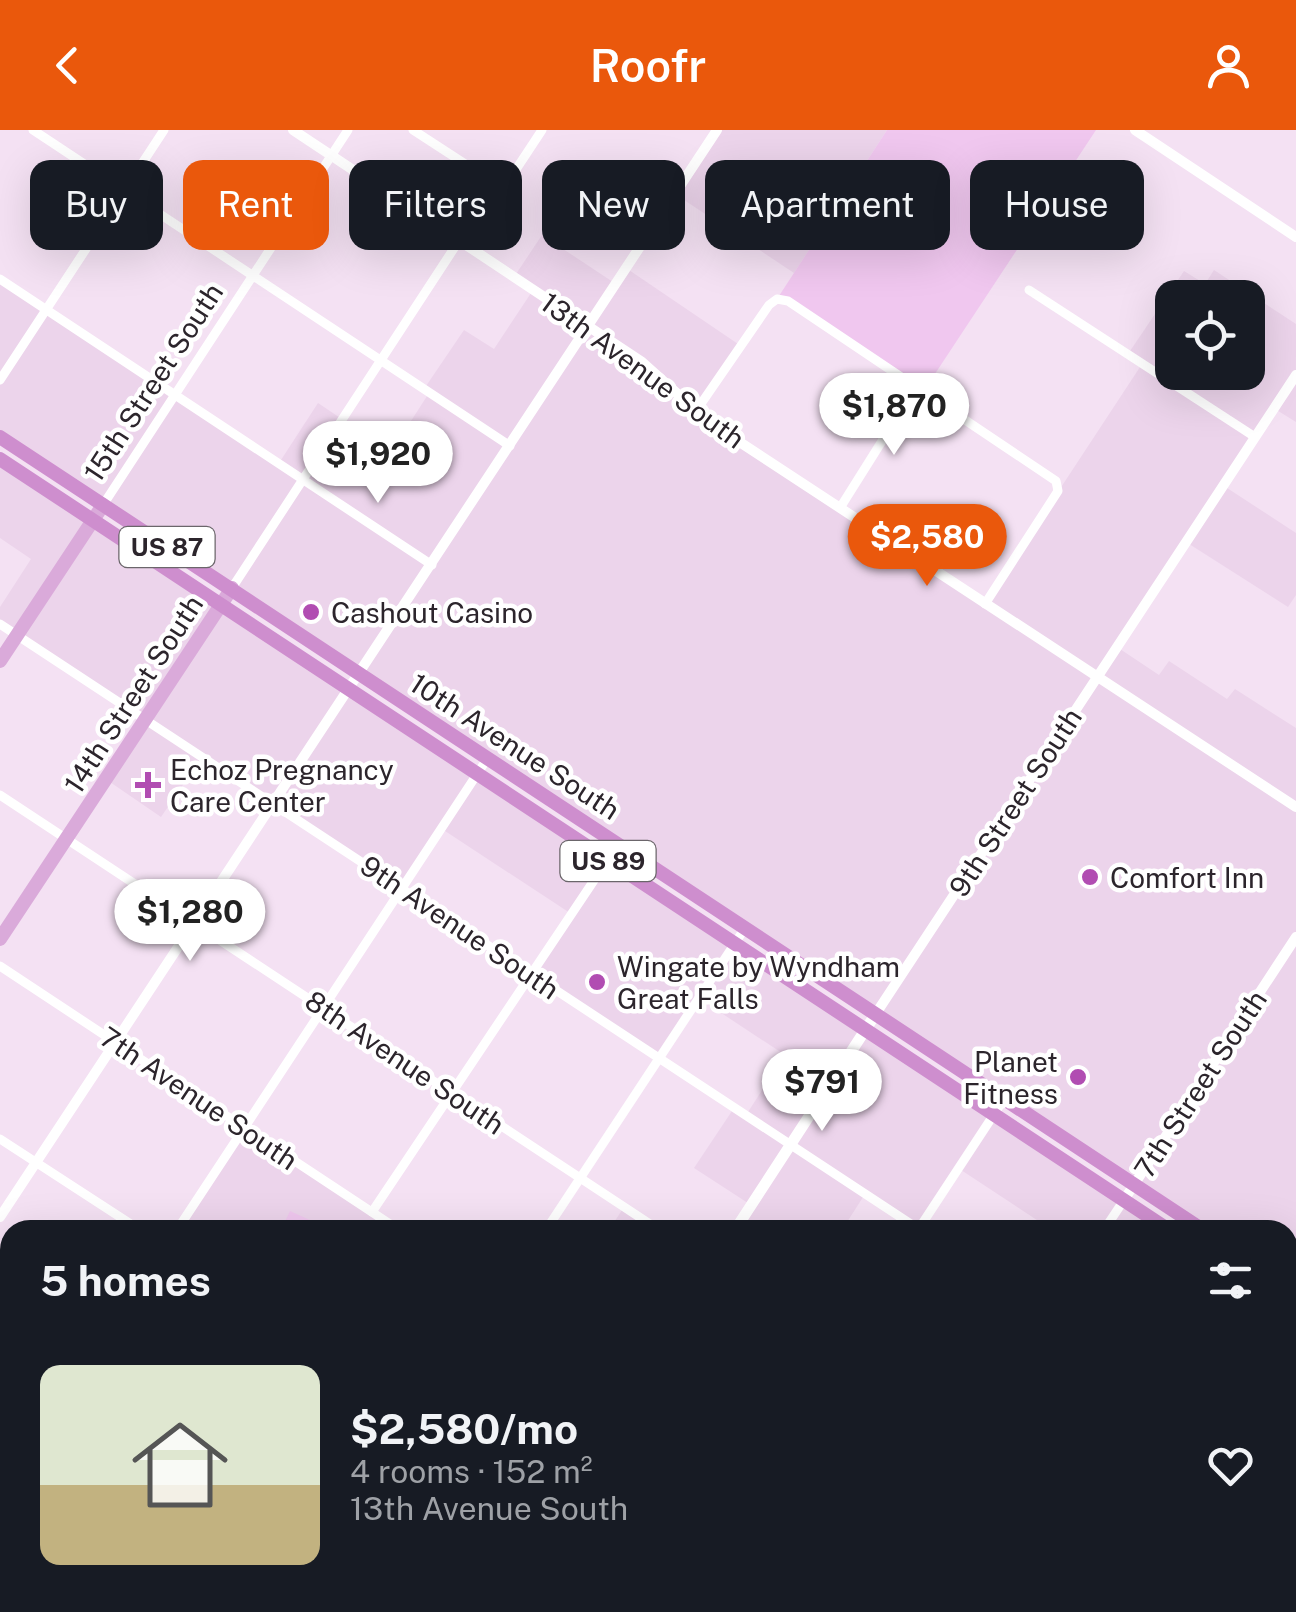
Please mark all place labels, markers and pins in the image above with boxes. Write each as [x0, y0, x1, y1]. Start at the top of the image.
pin: $1,870 [813, 373, 975, 458]
pin: $1,920 [297, 421, 459, 506]
pin: $2,580 [846, 504, 1008, 589]
place label: Cashout Casino [331, 596, 533, 629]
marker: Cashout Casino [300, 601, 322, 623]
place label: Echoz Pregnancy Care Center [170, 753, 394, 818]
marker: Echoz Pregnancy Care Center [135, 772, 161, 798]
place label: Comfort Inn [1110, 861, 1264, 894]
marker: Comfort Inn [1079, 866, 1101, 888]
pin: $1,280 [109, 879, 271, 964]
place label: Wingate by Wyndham Great Falls [617, 950, 900, 1015]
marker: Wingate by Wyndham Great Falls [586, 971, 608, 993]
place label: Planet Fitness [963, 1045, 1058, 1110]
pin: $791 [763, 1049, 881, 1134]
marker: Planet Fitness [1067, 1066, 1089, 1088]

